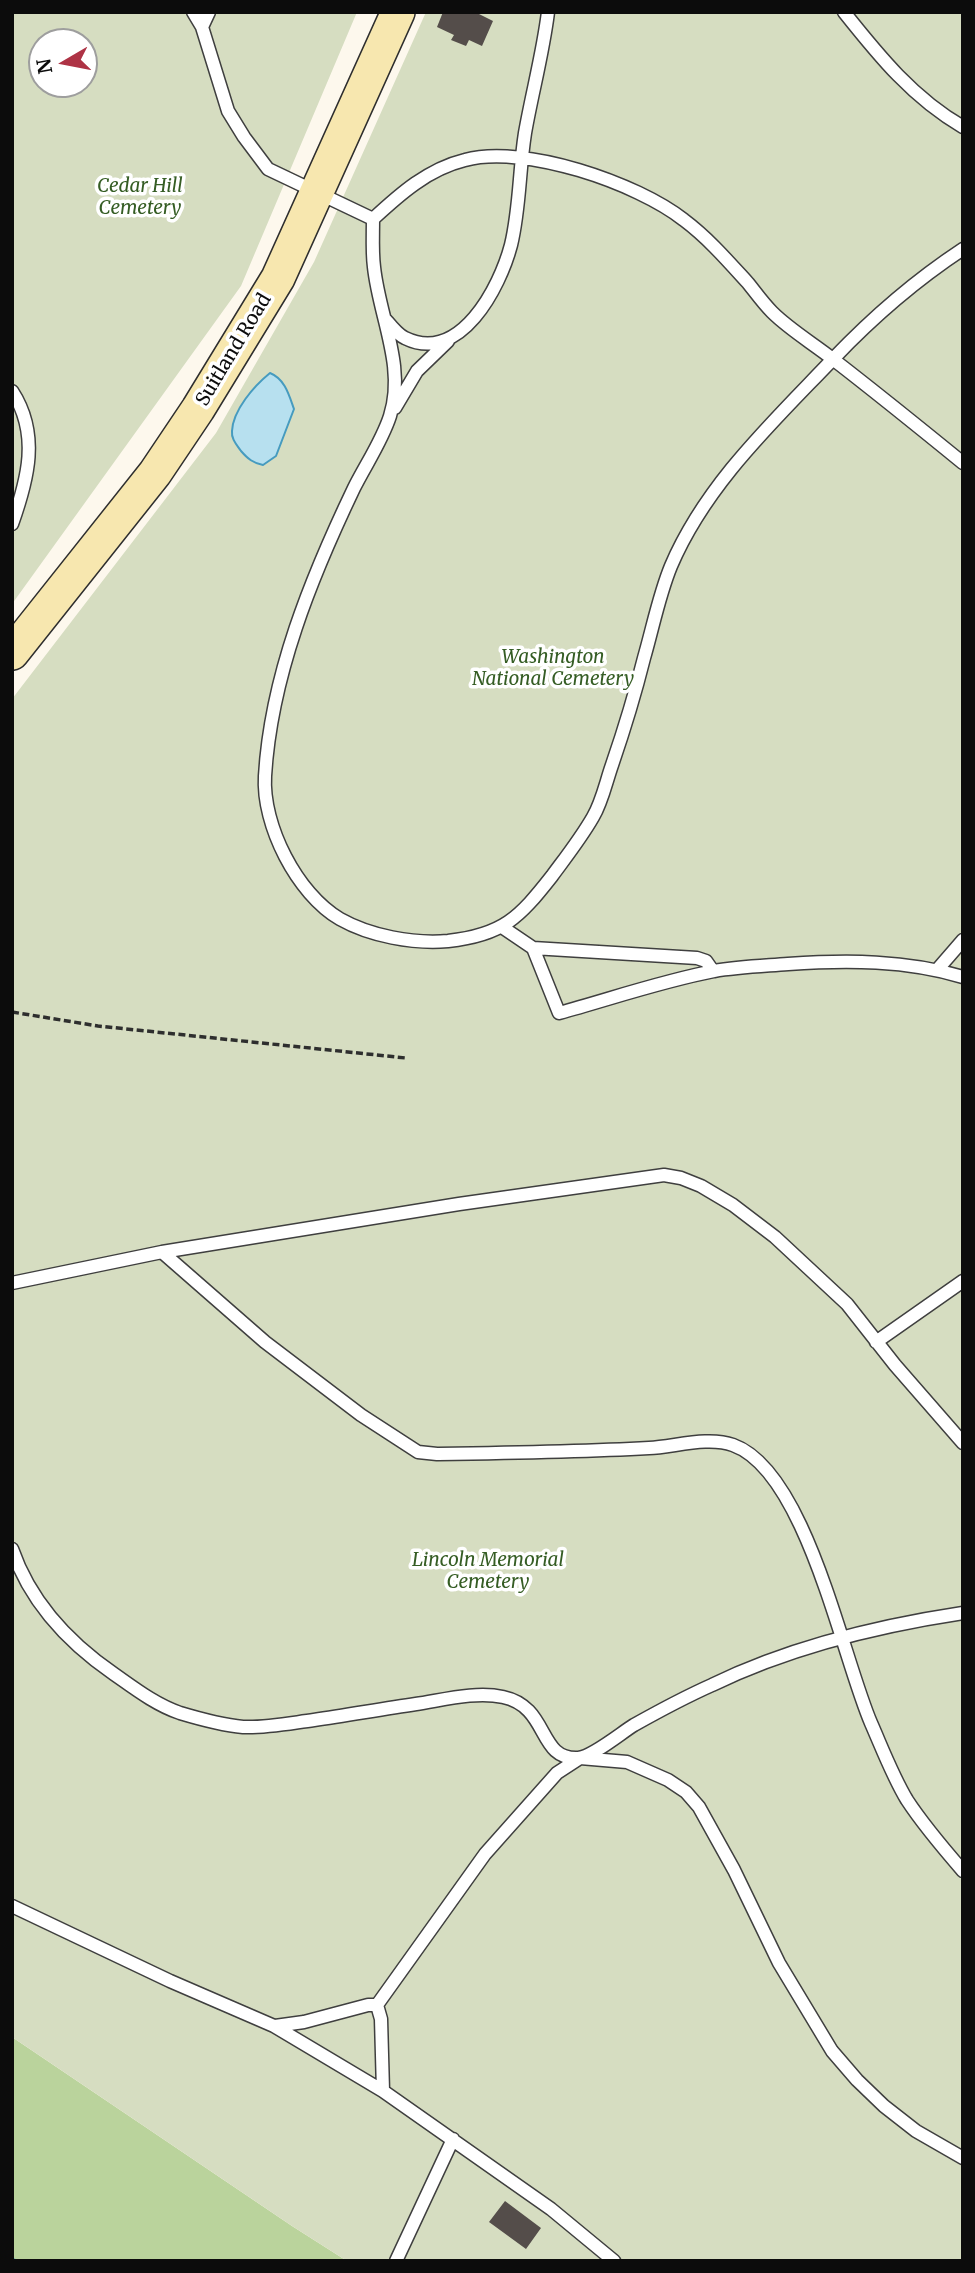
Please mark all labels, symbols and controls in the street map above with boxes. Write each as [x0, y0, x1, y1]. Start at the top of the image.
north arrow [28, 28, 98, 98]
text: N [31, 57, 57, 76]
park label: Cedar Hill Cemetery [97, 176, 183, 220]
street label: Suitland Road [192, 290, 276, 410]
park label: Washington National Cemetery [472, 647, 634, 691]
park label: Lincoln Memorial Cemetery [412, 1550, 564, 1594]

